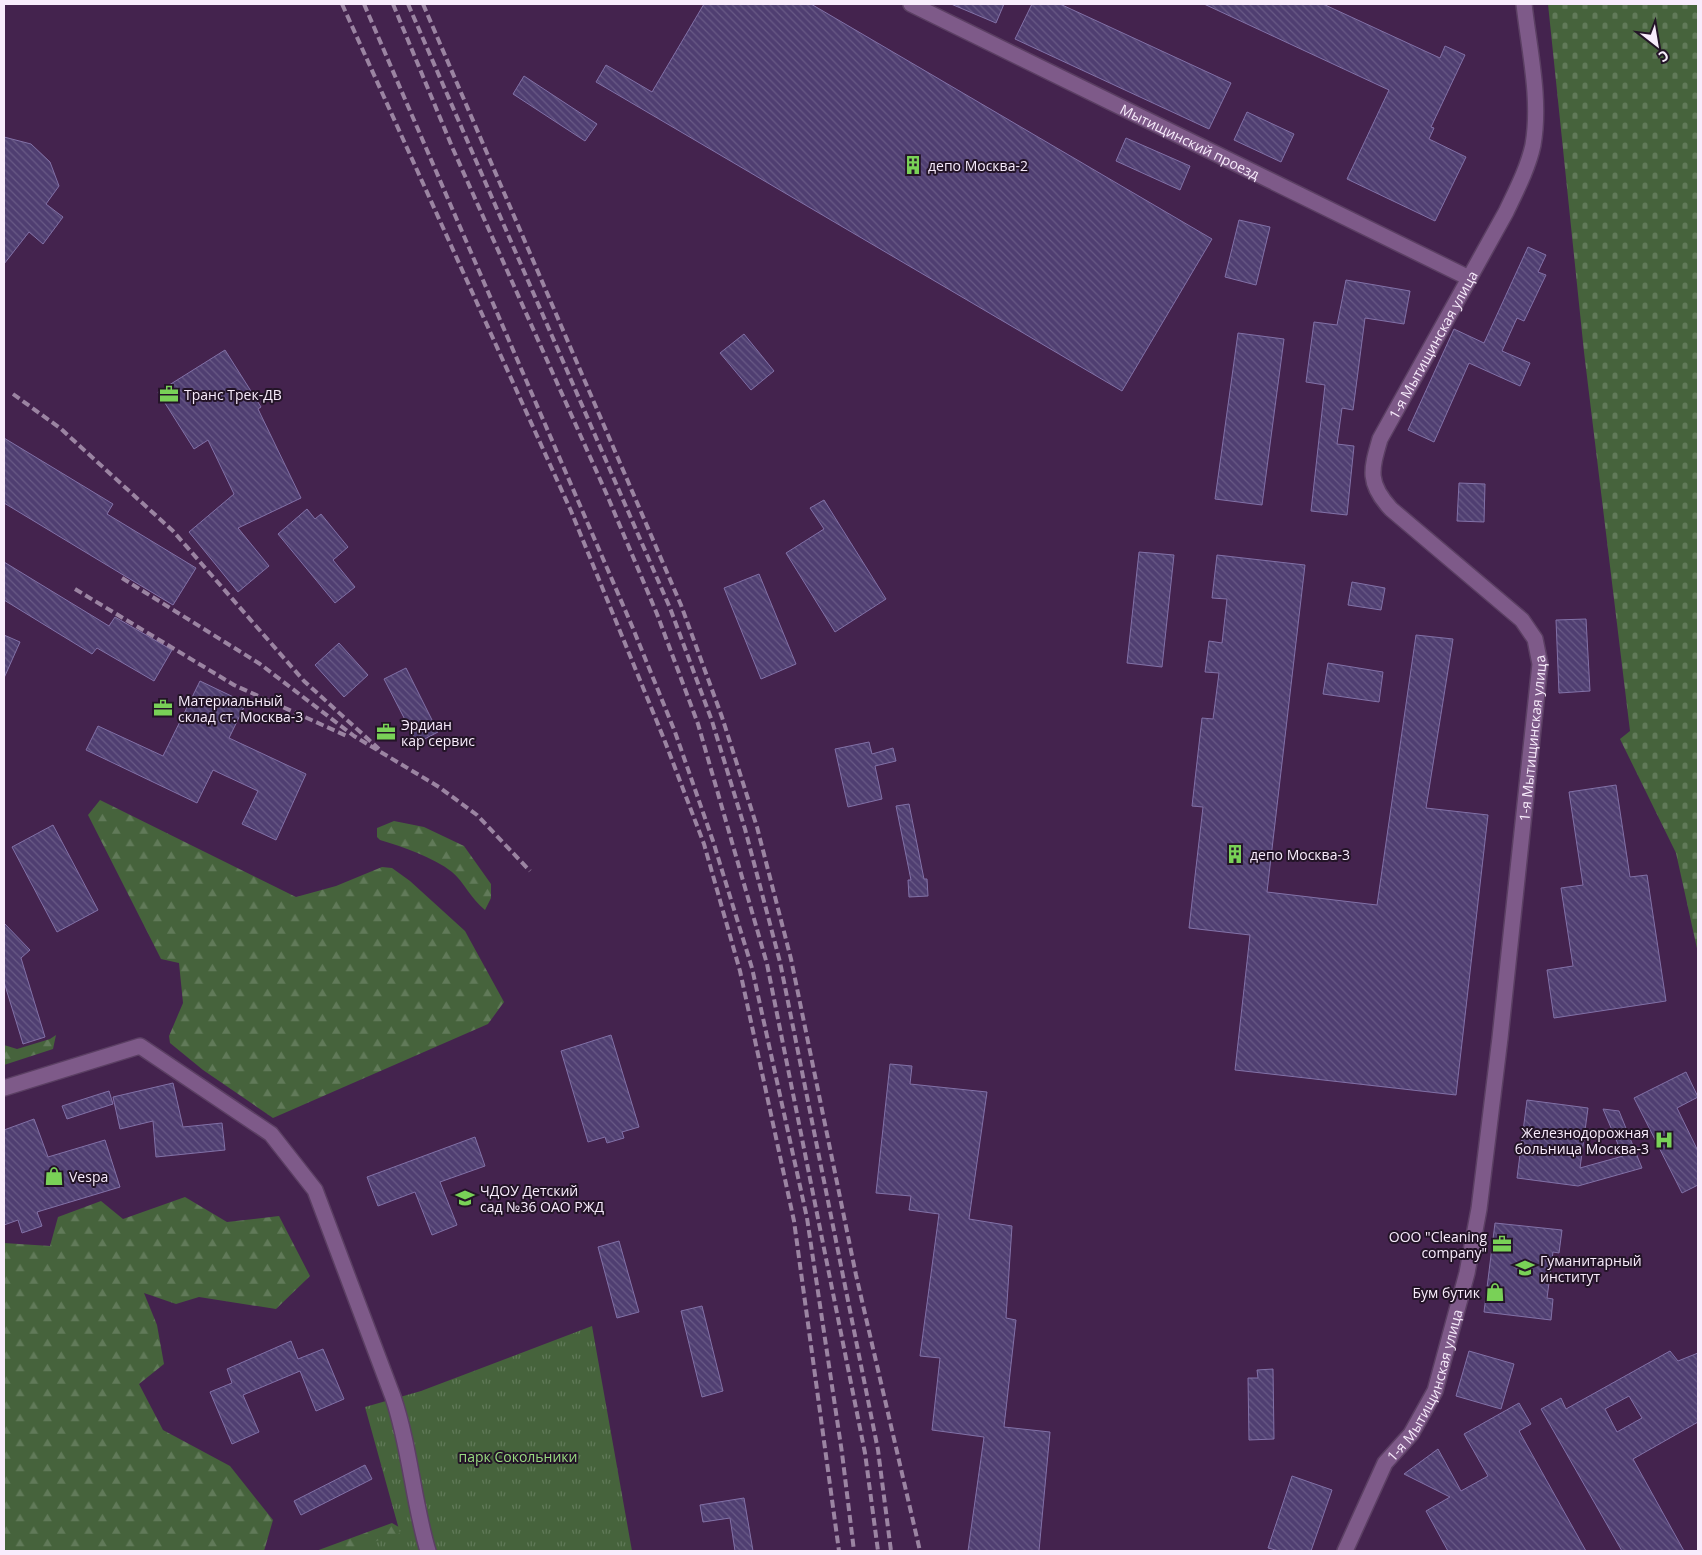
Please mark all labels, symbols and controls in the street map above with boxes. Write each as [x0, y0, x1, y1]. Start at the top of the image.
north arrow [1632, 20, 1682, 70]
text: С [1655, 46, 1673, 67]
street label: Мытищинский проезд [1117, 99, 1263, 183]
building icon: депо Москва-2 [902, 154, 924, 176]
place label: депо Москва-2 [928, 156, 1028, 175]
street label: 1-я Мытищинская улица [1384, 267, 1481, 422]
office icon: Транс Трек-ДВ [158, 383, 180, 405]
place label: Транс Трек-ДВ [184, 385, 282, 404]
street label: 1-я Мытищинская улица [1514, 654, 1550, 822]
place label: Материальный склад ст. Москва-3 [178, 691, 303, 726]
office icon: Материальный склад ст. Москва-3 [152, 697, 174, 719]
place label: Эрдиан кар сервис [401, 715, 475, 750]
office icon: Эрдиан кар сервис [375, 721, 397, 743]
building icon: депо Москва-3 [1224, 843, 1246, 865]
place label: депо Москва-3 [1250, 845, 1350, 864]
place label: Железнодорожная больница Москва-3 [1515, 1123, 1649, 1158]
hospital icon: Железнодорожная больница Москва-3 [1653, 1129, 1675, 1151]
shop icon: Vespa [43, 1165, 65, 1187]
place label: Vespa [69, 1167, 108, 1186]
place label: ЧДОУ Детский сад №36 ОАО РЖД [480, 1181, 605, 1216]
school or university icon: ЧДОУ Детский сад №36 ОАО РЖД [454, 1187, 476, 1209]
place label: ООО "Cleaning company" [1389, 1227, 1487, 1262]
office icon: ООО "Cleaning company" [1491, 1233, 1513, 1255]
place label: Гуманитарный институт [1540, 1251, 1642, 1286]
school or university icon: Гуманитарный институт [1514, 1257, 1536, 1279]
shop icon: Бум бутик [1484, 1281, 1506, 1303]
place label: Бум бутик [1412, 1283, 1481, 1302]
street label: 1-я Мытищинская улица [1382, 1307, 1466, 1465]
park label: парк Сокольники [459, 1447, 577, 1466]

